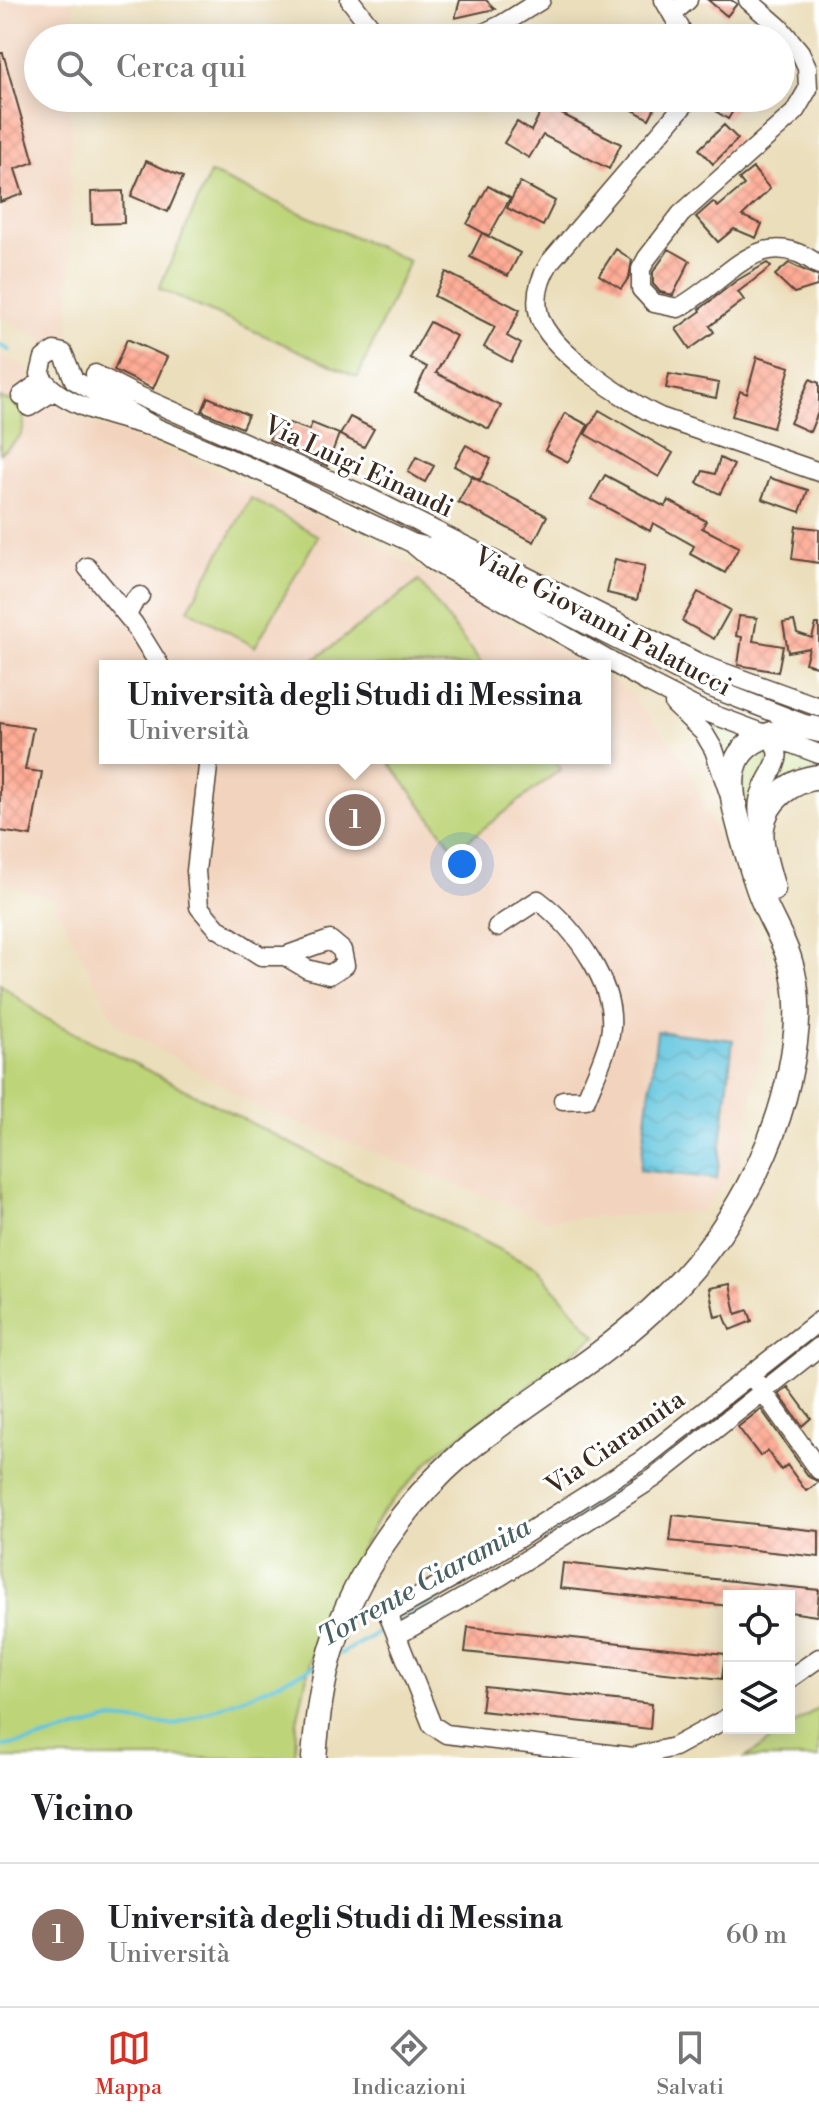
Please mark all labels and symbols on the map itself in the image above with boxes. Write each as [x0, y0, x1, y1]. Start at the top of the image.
street label: Via Luigi Einaudi [258, 409, 459, 525]
street label: Viale Giovanni Palatucci [467, 540, 737, 703]
pin: 1 [329, 790, 381, 850]
your location [442, 844, 482, 884]
street label: Via Ciaramita [539, 1383, 692, 1503]
water label: Torrente Ciaramita [312, 1509, 537, 1655]

